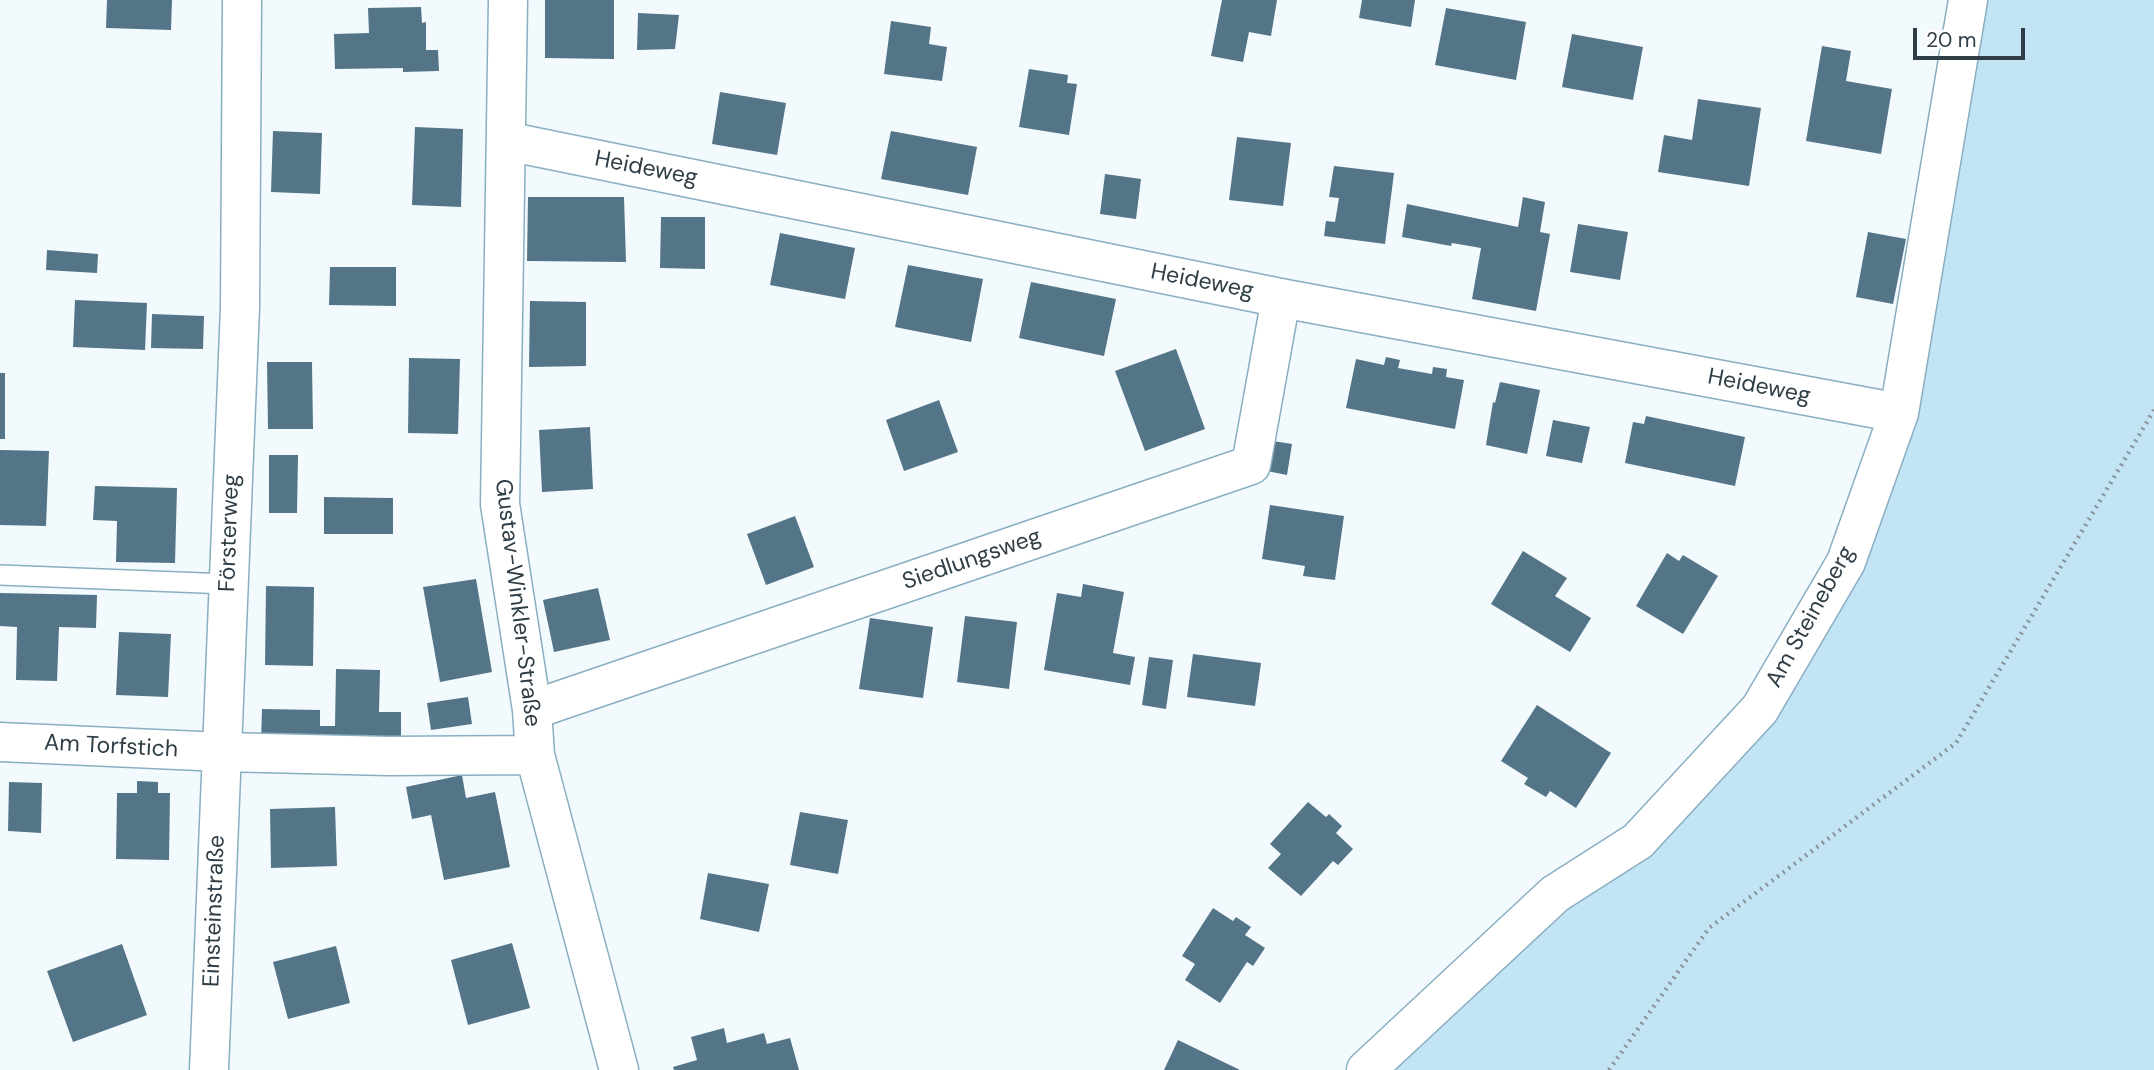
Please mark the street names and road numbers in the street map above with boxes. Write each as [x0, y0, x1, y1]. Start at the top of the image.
street label: Heideweg [592, 146, 700, 192]
street label: Heideweg [1148, 259, 1256, 305]
street label: Heideweg [1705, 364, 1813, 410]
street label: Försterweg [214, 473, 246, 593]
street label: Gustav-Winkler-Straße [488, 478, 546, 728]
street label: Siedlungsweg [899, 523, 1045, 597]
street label: Am Steineberg [1761, 542, 1861, 692]
street label: Am Torfstich [43, 730, 179, 764]
street label: Einsteinstraße [199, 834, 231, 988]

